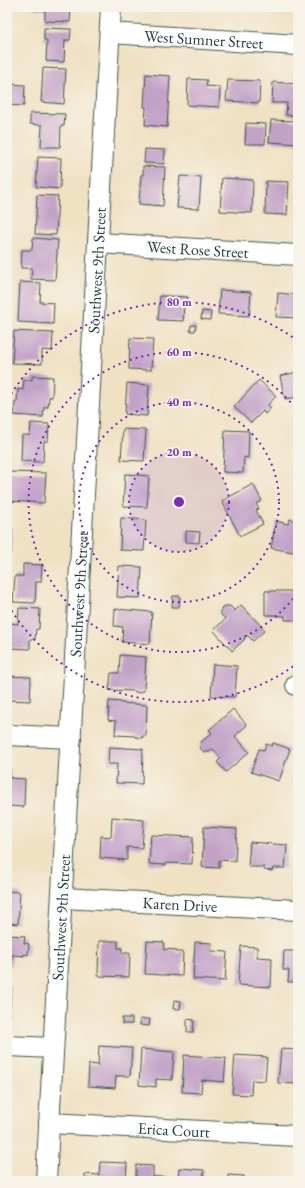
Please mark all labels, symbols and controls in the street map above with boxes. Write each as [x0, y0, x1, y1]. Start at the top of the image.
street label: West Sumner Street [143, 25, 264, 53]
street label: Southwest 9th Street [82, 207, 110, 334]
street label: West Rose Street [146, 235, 249, 263]
text: 80 m [166, 294, 192, 310]
text: 60 m [166, 344, 192, 360]
text: 40 m [166, 394, 192, 410]
text: 20 m [166, 444, 192, 460]
centre of rings [172, 495, 186, 509]
street label: Southwest 9th Street [65, 530, 92, 658]
street label: Southwest 9th Street [47, 854, 75, 981]
street label: Karen Drive [142, 892, 218, 916]
street label: Erica Court [137, 1117, 210, 1142]

